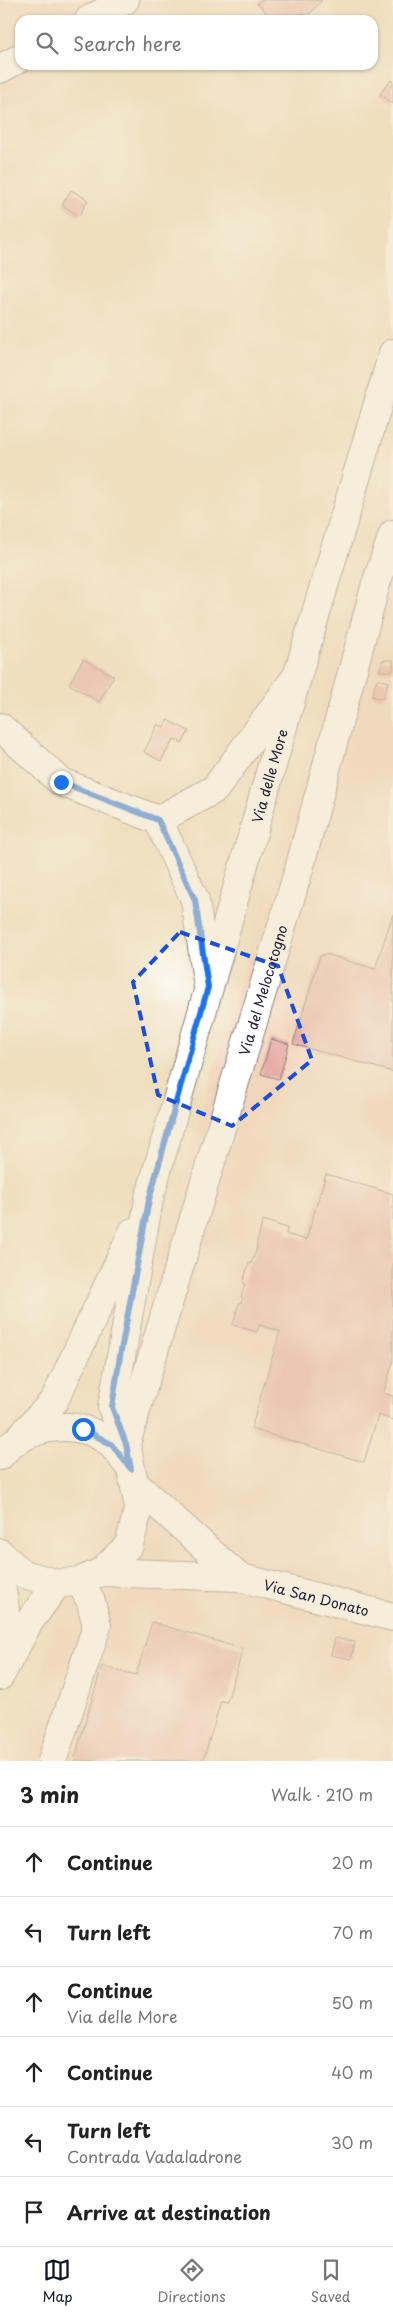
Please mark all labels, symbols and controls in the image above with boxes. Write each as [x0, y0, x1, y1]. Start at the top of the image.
search box [15, 15, 378, 70]
icon: search [33, 29, 61, 57]
text: Search here [73, 29, 182, 57]
street label: Via delle More [246, 726, 292, 825]
route end [50, 771, 73, 794]
street label: Via del Melocotogno [233, 922, 292, 1058]
route start [72, 1418, 95, 1441]
street label: Via San Donato [261, 1574, 372, 1621]
text: 3 min [20, 1778, 79, 1810]
text: Walk · 210 m [271, 1782, 373, 1806]
icon: ahead [20, 1848, 48, 1876]
text: Continue [67, 1848, 153, 1876]
text: 20 m [332, 1850, 373, 1874]
icon: left [20, 1918, 48, 1946]
text: Turn left [67, 1918, 151, 1946]
text: 70 m [333, 1920, 373, 1944]
text: Continue [67, 1976, 153, 2004]
icon: ahead [20, 1988, 48, 2016]
text: 50 m [332, 1990, 373, 2014]
text: Via delle More [67, 2004, 177, 2028]
icon: ahead [20, 2058, 48, 2086]
text: Continue [67, 2058, 153, 2086]
text: 40 m [331, 2060, 373, 2084]
text: Turn left [67, 2116, 151, 2144]
icon: left [20, 2128, 48, 2156]
text: 30 m [331, 2130, 373, 2154]
text: Contrada Vadaladrone [67, 2144, 242, 2168]
icon: arrive [20, 2198, 48, 2226]
text: Arrive at destination [67, 2198, 271, 2226]
tab: Map [43, 2256, 72, 2307]
tab: Directions [158, 2256, 226, 2307]
tab: Saved [311, 2256, 350, 2307]

